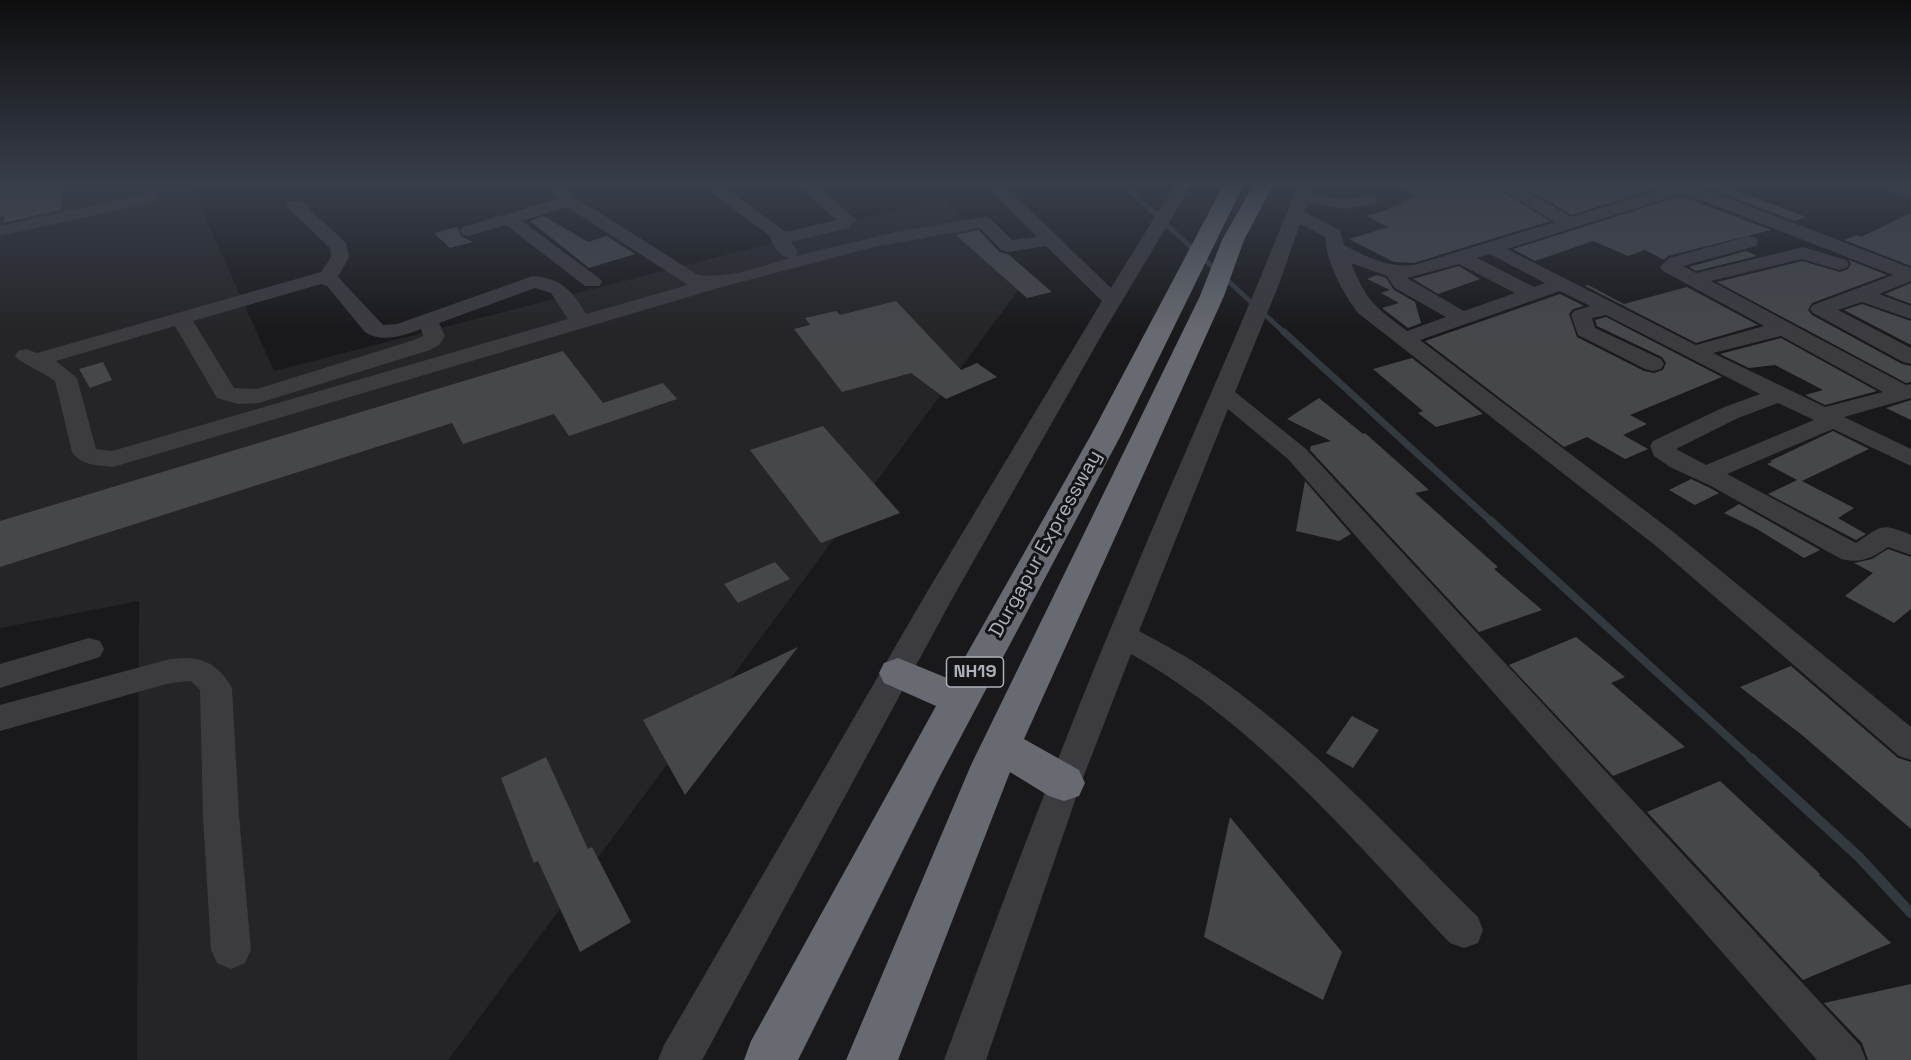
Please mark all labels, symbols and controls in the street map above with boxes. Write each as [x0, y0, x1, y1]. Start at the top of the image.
street label: Durgapur Expressway [985, 446, 1107, 642]
road number: NH19 [946, 657, 1004, 687]

